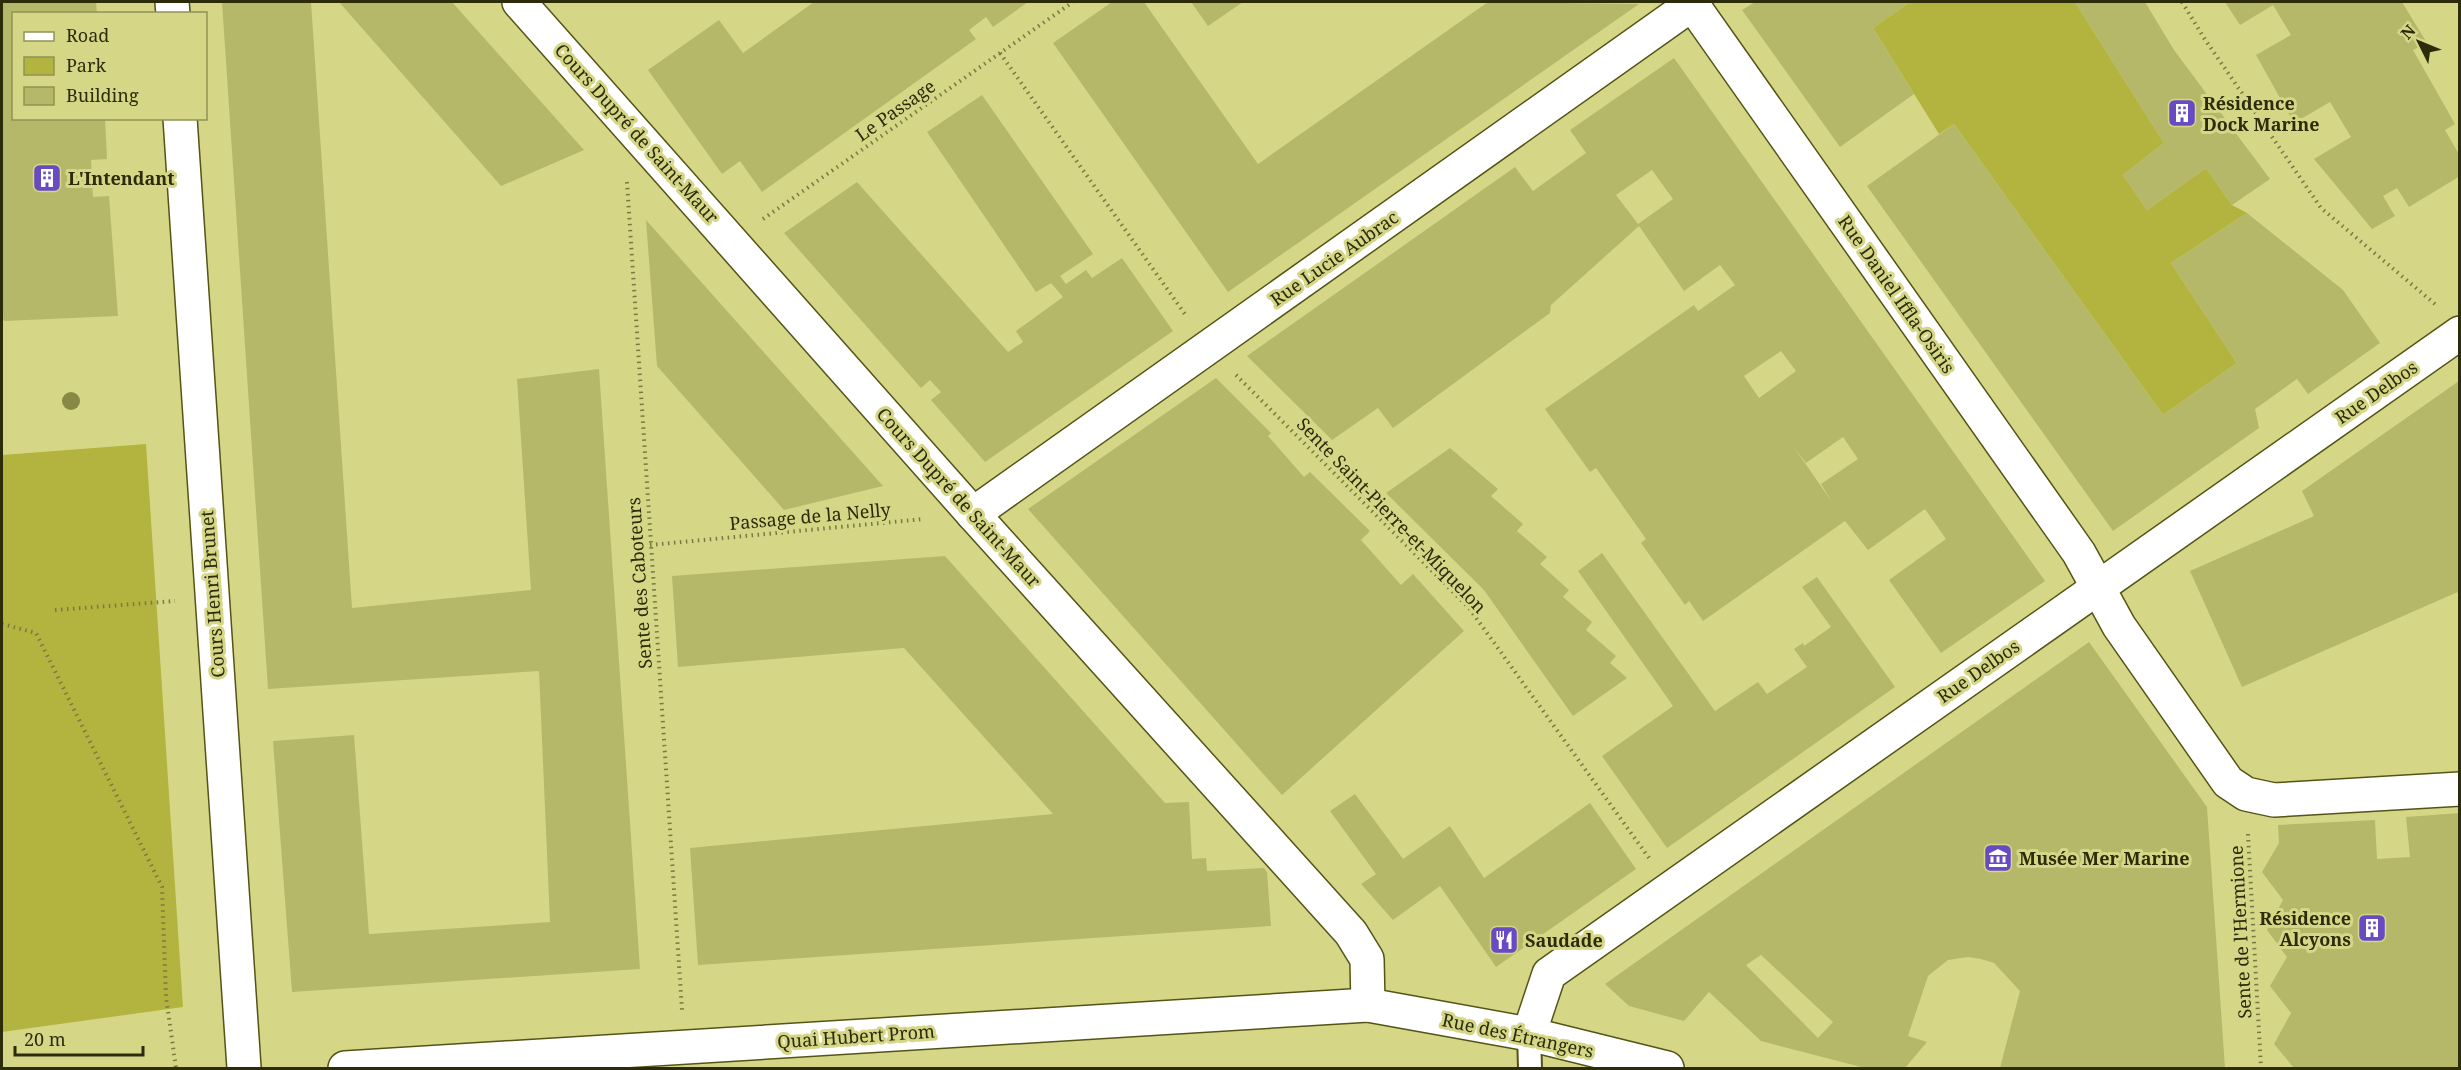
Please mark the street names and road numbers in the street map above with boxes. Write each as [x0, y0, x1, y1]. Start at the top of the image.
street label: Cours Dupré de Saint-Maur [550, 38, 725, 228]
street label: Le Passage [850, 74, 940, 146]
street label: Rue Lucie Aubrac [1265, 205, 1403, 311]
street label: Rue Daniel Iffla-Osiris [1833, 210, 1961, 378]
street label: Rue Delbos [2330, 355, 2422, 429]
street label: Cours Dupré de Saint-Maur [872, 402, 1047, 592]
street label: Sente Saint-Pierre-et-Miquelon [1292, 412, 1492, 618]
street label: Sente des Caboteurs [621, 496, 657, 670]
street label: Passage de la Nelly [728, 497, 892, 535]
street label: Cours Henri Brunet [194, 509, 230, 679]
street label: Rue Delbos [1932, 634, 2024, 708]
street label: Sente de l'Hermione [2223, 845, 2257, 1019]
street label: Rue des Étrangers [1440, 1007, 1596, 1063]
street label: Quai Hubert Prom [776, 1019, 936, 1053]

